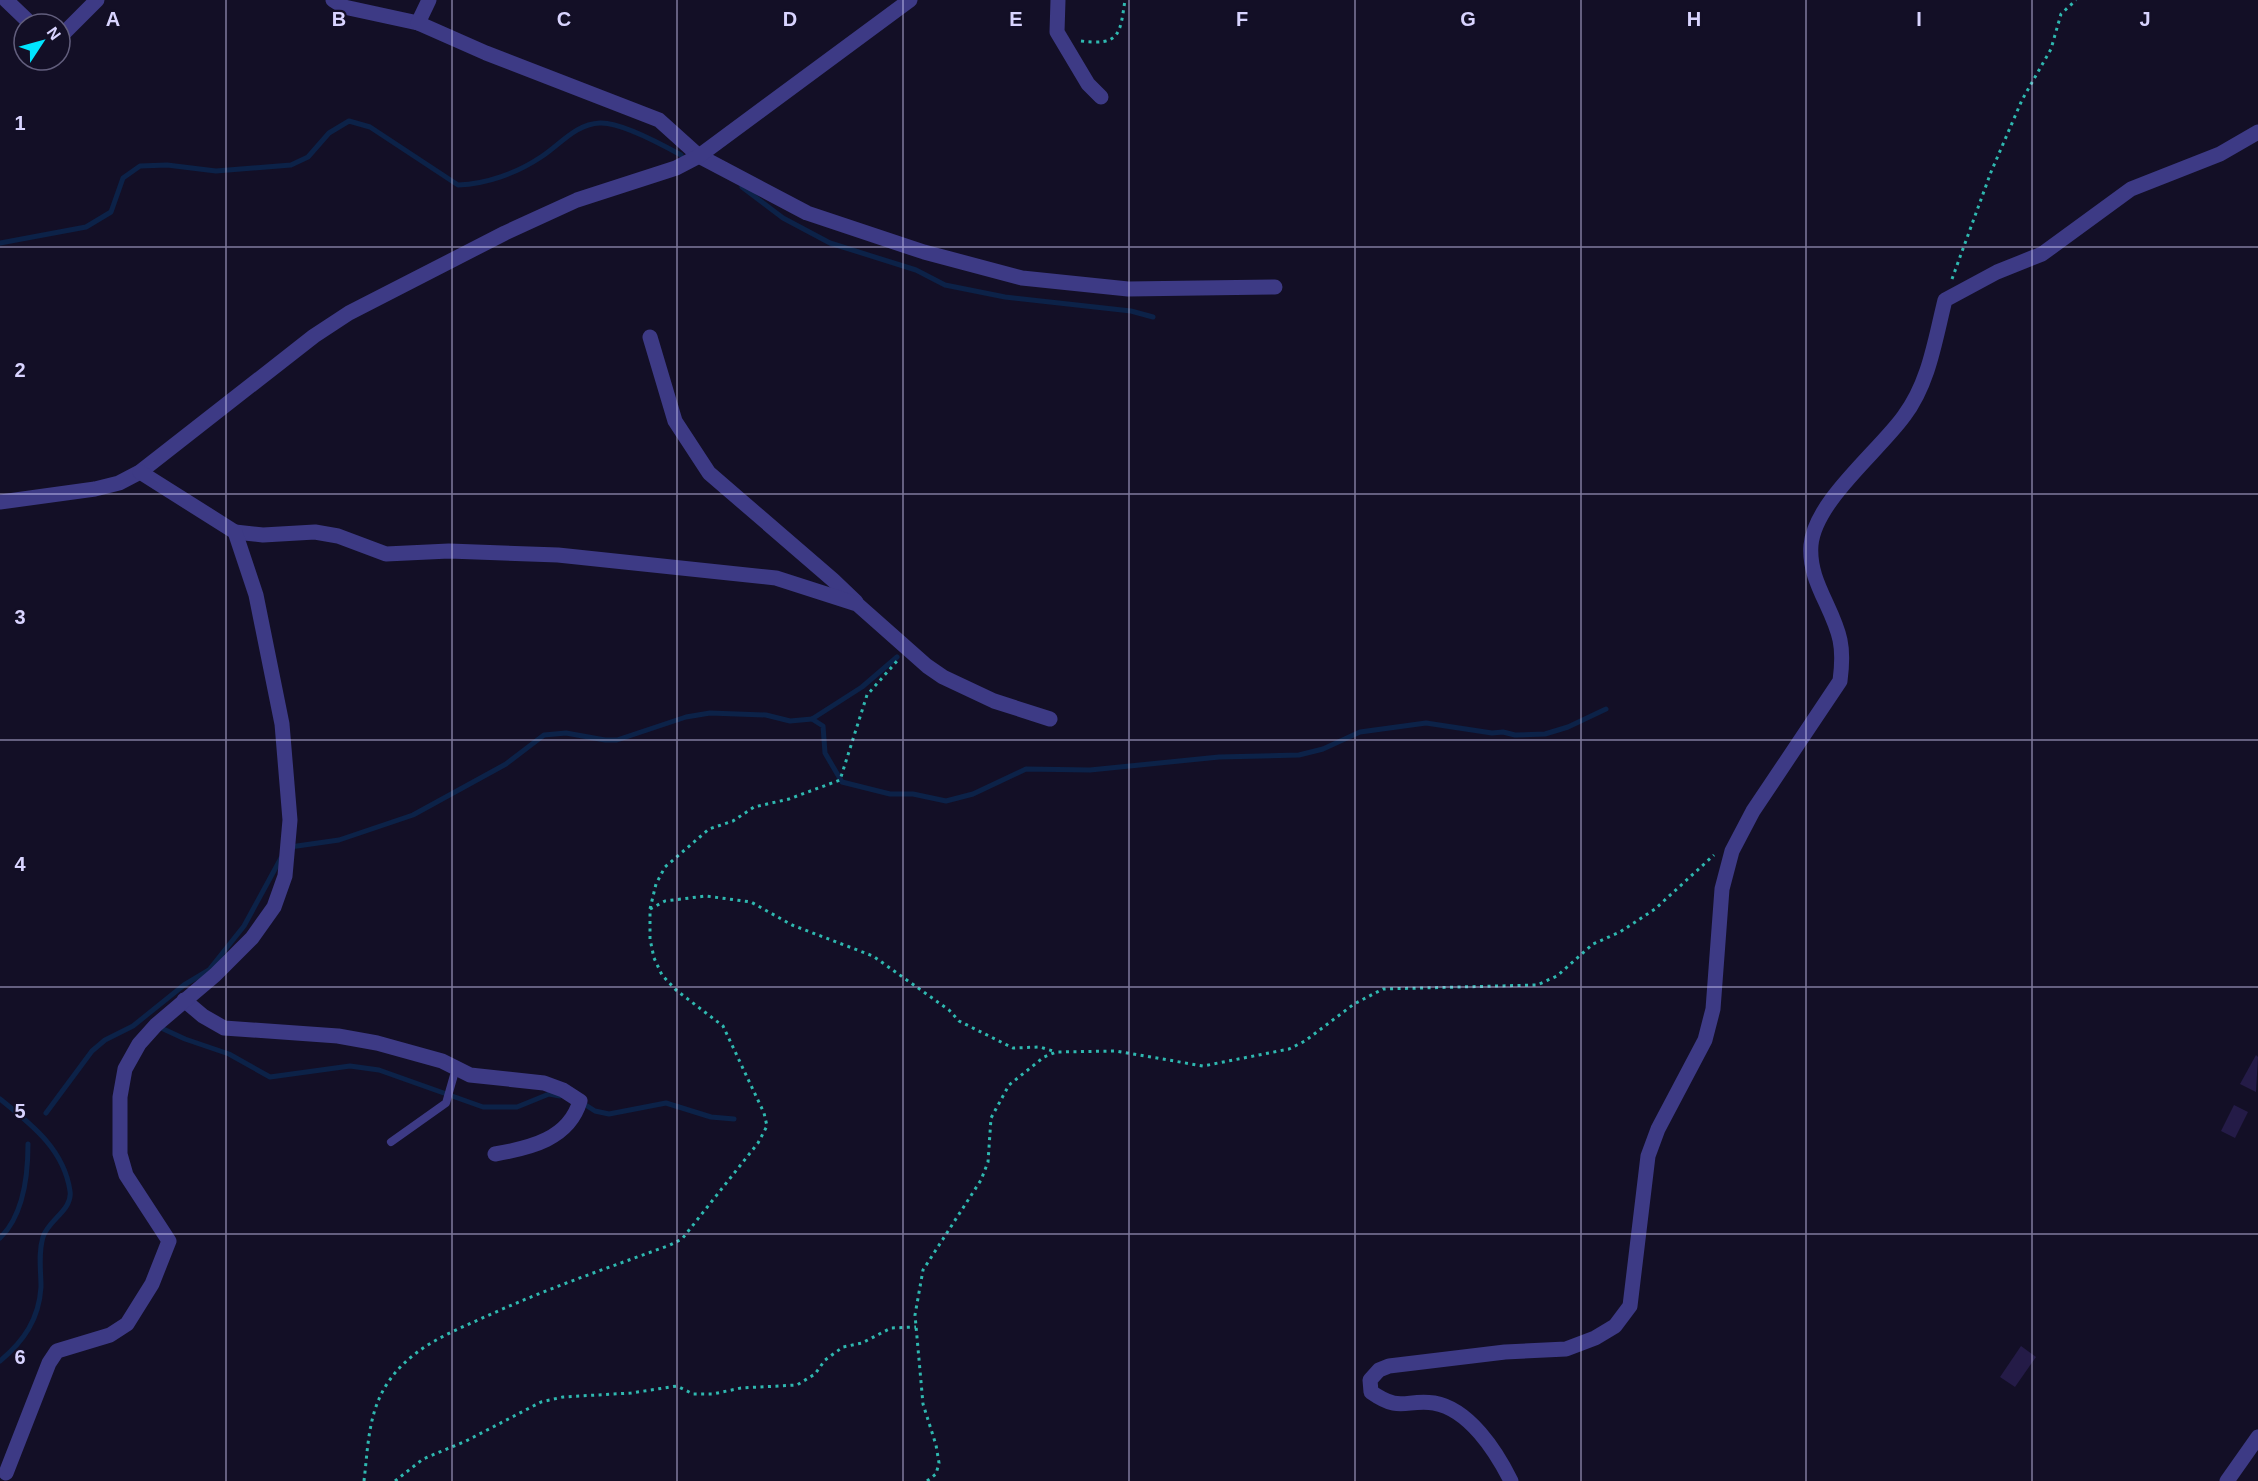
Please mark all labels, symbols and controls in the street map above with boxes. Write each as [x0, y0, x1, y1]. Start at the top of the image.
text: A [106, 8, 120, 30]
text: B [332, 8, 346, 30]
text: C [557, 8, 571, 30]
text: D [783, 8, 797, 30]
text: E [1009, 8, 1023, 30]
text: F [1236, 8, 1248, 30]
text: G [1460, 8, 1476, 30]
text: H [1687, 8, 1701, 30]
text: I [1916, 8, 1922, 30]
text: J [2139, 8, 2151, 30]
north arrow [12, 12, 72, 72]
text: N [43, 24, 64, 43]
text: 1 [14, 112, 26, 134]
text: 2 [14, 359, 26, 381]
text: 3 [14, 606, 26, 628]
text: 4 [14, 853, 26, 875]
text: 5 [14, 1100, 26, 1122]
text: 6 [14, 1346, 26, 1368]

